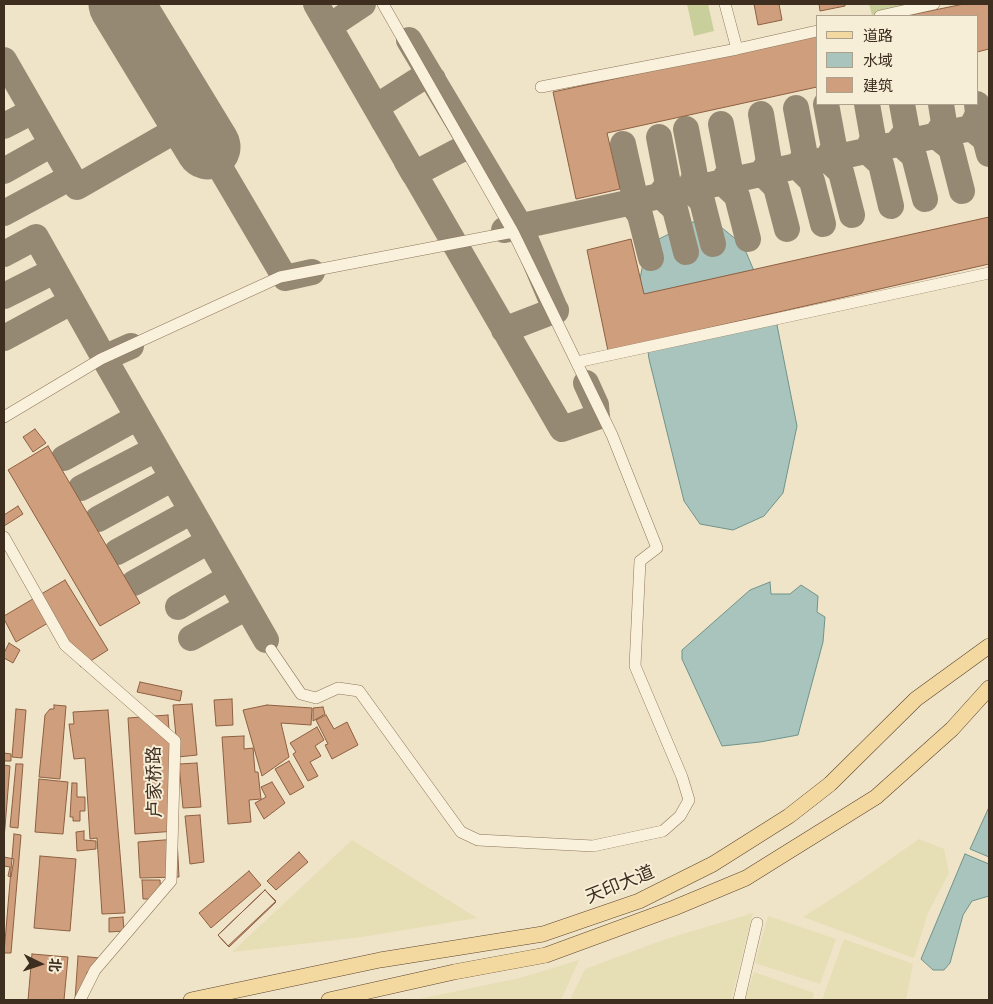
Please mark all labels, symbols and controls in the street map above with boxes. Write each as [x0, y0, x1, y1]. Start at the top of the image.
legend [816, 15, 978, 105]
text: 道路 [863, 26, 893, 45]
text: 水域 [863, 51, 893, 70]
text: 建筑 [863, 76, 893, 95]
street label: 卢家桥路 [144, 746, 166, 818]
street label: 天印大道 [583, 862, 657, 908]
north arrow [15, 939, 65, 989]
text: 北 [45, 957, 64, 973]

